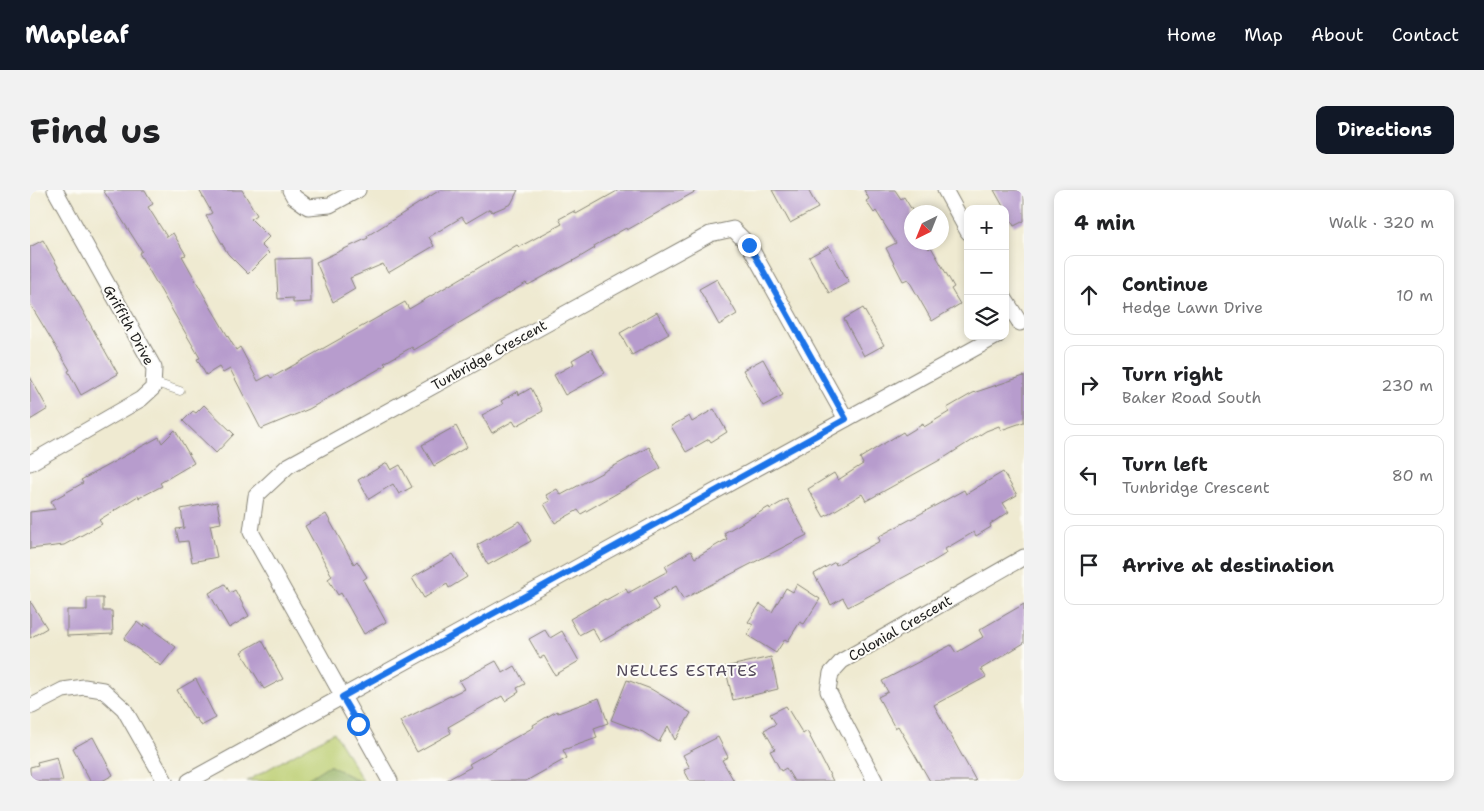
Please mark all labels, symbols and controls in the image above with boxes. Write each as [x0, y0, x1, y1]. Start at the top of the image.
text: Mapleaf [25, 19, 129, 51]
text: Home [1167, 23, 1216, 47]
text: Map [1244, 23, 1283, 47]
text: About [1311, 23, 1364, 47]
text: Contact [1392, 23, 1459, 47]
button: Directions [1316, 106, 1454, 154]
text: Find us [30, 107, 161, 154]
north arrow [904, 205, 949, 250]
map controls [964, 205, 1009, 340]
button: + [964, 205, 1009, 250]
text: 4 min [1074, 209, 1135, 237]
text: Walk · 320 m [1329, 212, 1434, 233]
route end [738, 234, 761, 257]
button: − [964, 250, 1009, 295]
text: Continue [1122, 272, 1208, 297]
icon: ahead [1075, 281, 1103, 309]
street label: Griffith Drive [100, 282, 158, 368]
text: 10 m [1396, 285, 1433, 306]
button: layers [964, 295, 1009, 340]
text: Hedge Lawn Drive [1122, 297, 1263, 318]
street label: Tunbridge Crescent [428, 316, 550, 394]
text: Turn right [1122, 362, 1223, 387]
icon: right [1075, 371, 1103, 399]
text: 230 m [1381, 375, 1433, 396]
text: Baker Road South [1122, 387, 1262, 408]
text: Turn left [1122, 452, 1208, 477]
icon: left [1075, 461, 1103, 489]
text: 80 m [1392, 465, 1433, 486]
text: Tunbridge Crescent [1122, 477, 1270, 498]
icon: arrive [1075, 551, 1103, 579]
text: Arrive at destination [1122, 553, 1334, 578]
street label: Colonial Crescent [845, 591, 955, 665]
district label: NELLES ESTATES [616, 660, 758, 681]
route start [347, 713, 370, 736]

